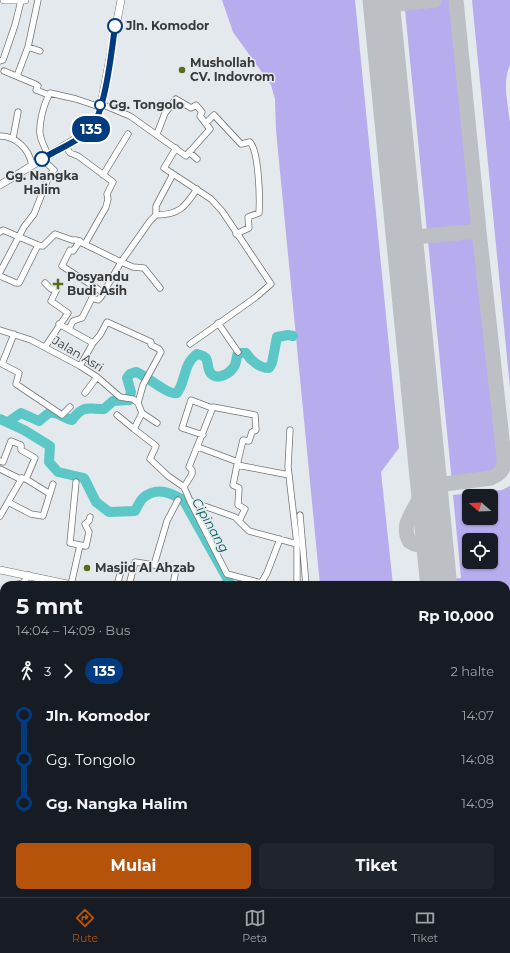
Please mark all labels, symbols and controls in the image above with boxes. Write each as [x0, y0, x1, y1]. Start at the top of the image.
marker: Jln. Komodor [107, 18, 123, 34]
place label: Jln. Komodor [125, 18, 209, 33]
place label: Mushollah CV. Indovrom [190, 55, 275, 84]
marker: Mushollah CV. Indovrom [177, 65, 187, 75]
place label: Gg. Tongolo [109, 97, 184, 112]
marker: Gg. Tongolo [94, 99, 106, 111]
line badge: 135 [68, 116, 114, 142]
text: 135 [80, 120, 102, 138]
marker: Gg. Nangka Halim [34, 151, 50, 167]
place label: Gg. Nangka Halim [5, 168, 79, 197]
place label: Posyandu Budi Asih [67, 269, 129, 298]
marker: Posyandu Budi Asih [52, 278, 64, 290]
street label: Jalan Asri [49, 332, 107, 375]
north arrow [462, 489, 498, 525]
map controls [462, 489, 498, 569]
water label: Cipinang [189, 495, 233, 555]
button: locate [462, 533, 498, 569]
place label: Masjid Al Ahzab [95, 560, 195, 575]
marker: Masjid Al Ahzab [82, 563, 92, 573]
text: 5 mnt [16, 593, 83, 620]
text: Rp 10,000 [418, 606, 494, 625]
text: 14:04 – 14:09 · Bus [16, 622, 130, 638]
icon: walk [16, 660, 38, 682]
icon: forward [57, 660, 79, 682]
text: 135 [93, 662, 115, 680]
text: 3 [44, 663, 51, 679]
text: 2 halte [450, 663, 494, 679]
text: Jln. Komodor [46, 706, 150, 725]
text: 14:07 [462, 707, 494, 723]
text: Gg. Tongolo [46, 750, 135, 769]
text: 14:08 [461, 751, 494, 767]
text: Gg. Nangka Halim [46, 794, 188, 813]
text: 14:09 [461, 795, 494, 811]
button: Mulai [16, 843, 251, 889]
button: Tiket [259, 843, 494, 889]
tab: Rute [72, 907, 98, 945]
tab: Peta [242, 907, 267, 945]
tab: Tiket [411, 907, 438, 945]

